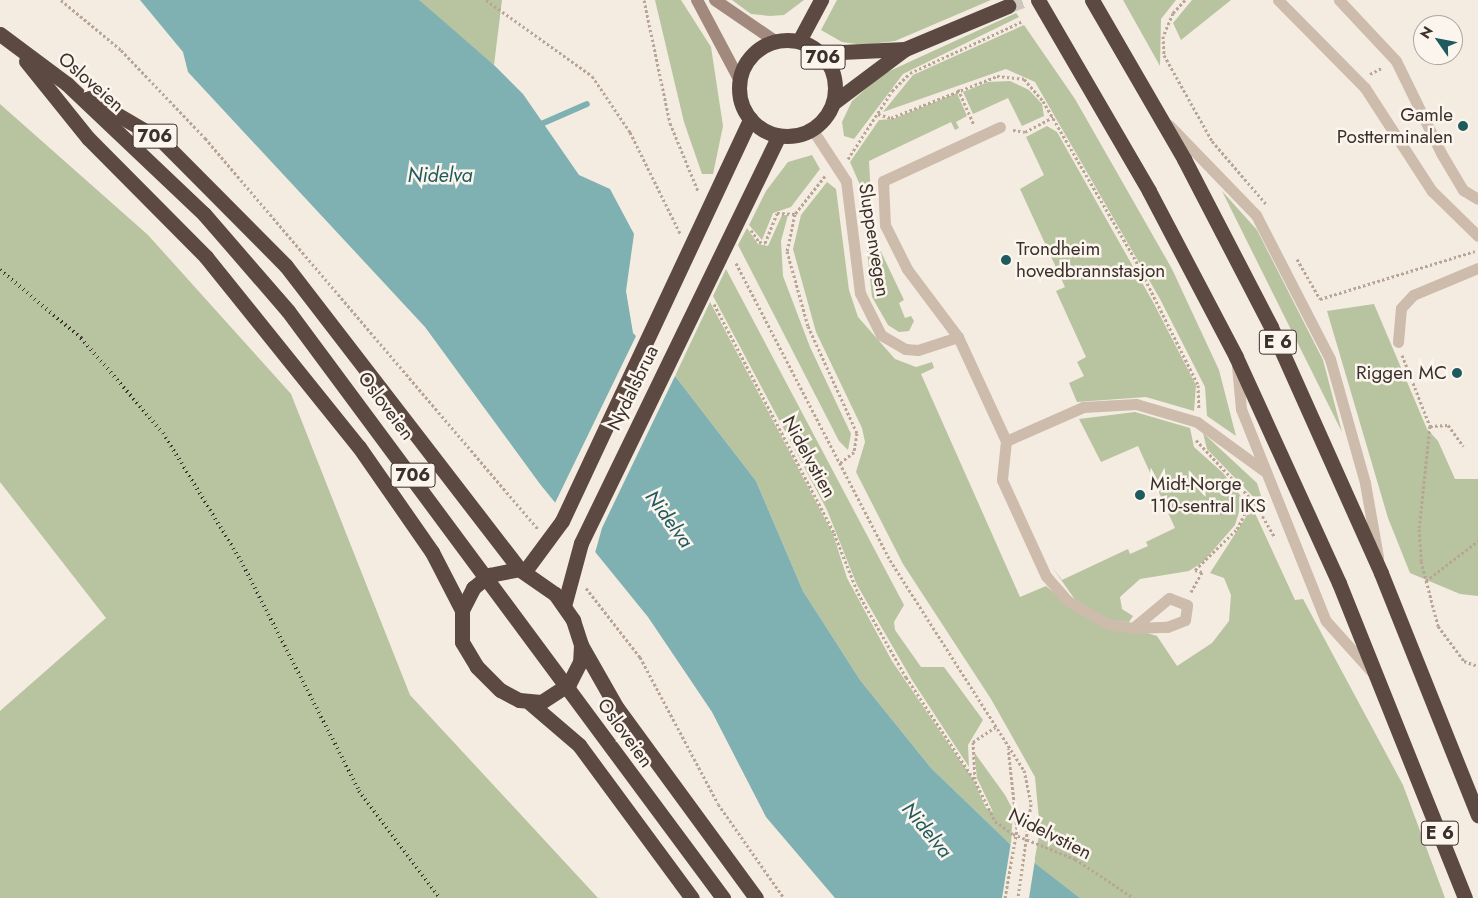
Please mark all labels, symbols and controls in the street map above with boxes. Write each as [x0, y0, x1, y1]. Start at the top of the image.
north arrow [1413, 15, 1463, 65]
text: N [1415, 22, 1438, 42]
road number: 706 [800, 42, 846, 72]
street label: Osloveien [53, 47, 129, 117]
place label: Gamle Postterminalen [1337, 104, 1453, 148]
road number: 706 [132, 120, 178, 152]
marker: Gamle Postterminalen [1457, 120, 1469, 132]
water label: Nidelva [407, 163, 473, 187]
street label: Sluppenvegen [854, 182, 894, 298]
place label: Trondheim hovedbrannstasjon [1016, 238, 1165, 282]
marker: Trondheim hovedbrannstasjon [1000, 254, 1012, 266]
road number: E 6 [1258, 327, 1298, 358]
street label: Nydalsbrua [603, 342, 663, 434]
place label: Riggen MC [1356, 362, 1447, 384]
street label: Osloveien [353, 367, 419, 445]
marker: Riggen MC [1451, 367, 1463, 379]
street label: Nidelvstien [777, 412, 841, 502]
road number: 706 [390, 460, 436, 490]
place label: Midt-Norge 110-sentral IKS [1150, 473, 1266, 517]
water label: Nidelva [640, 486, 698, 552]
marker: Midt-Norge 110-sentral IKS [1134, 489, 1146, 501]
street label: Osloveien [592, 694, 658, 772]
water label: Nidelva [897, 797, 957, 863]
street label: Nidelvstien [1005, 803, 1095, 865]
road number: E 6 [1420, 818, 1460, 848]

